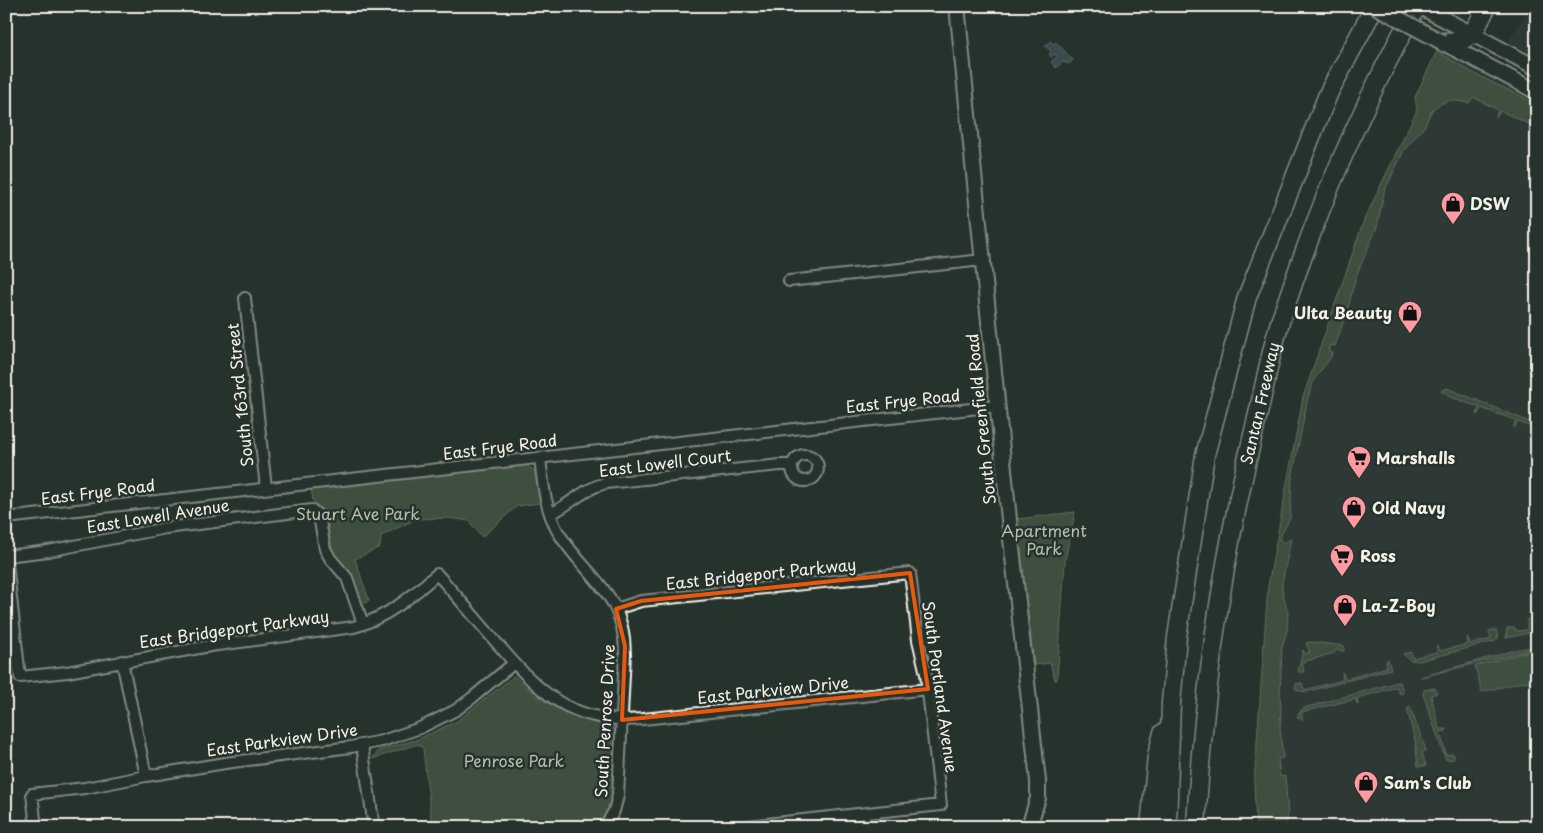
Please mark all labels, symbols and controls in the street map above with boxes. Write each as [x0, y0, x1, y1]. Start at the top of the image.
shop icon: DSW [1440, 191, 1466, 225]
place label: DSW [1470, 191, 1510, 215]
place label: Ulta Beauty [1294, 300, 1392, 324]
shop icon: Ulta Beauty [1397, 300, 1423, 334]
street label: South 163rd Street [220, 322, 258, 468]
street label: South Greenfield Road [959, 332, 1001, 506]
street label: Santan Freeway [1233, 340, 1285, 467]
street label: East Frye Road [845, 382, 961, 418]
street label: East Frye Road [441, 427, 558, 465]
street label: East Lowell Court [597, 442, 733, 482]
supermarket icon: Marshalls [1346, 445, 1372, 479]
place label: Marshalls [1376, 445, 1456, 469]
street label: East Frye Road [39, 472, 156, 510]
street label: East Lowell Avenue [85, 492, 231, 538]
shop icon: Old Navy [1341, 495, 1367, 529]
place label: Old Navy [1372, 495, 1446, 519]
park label: Stuart Ave Park [296, 501, 420, 525]
park label: Apartment Park [1001, 518, 1087, 560]
supermarket icon: Ross [1329, 543, 1355, 577]
place label: Ross [1360, 543, 1396, 567]
street label: East Bridgeport Parkway [665, 551, 857, 595]
shop icon: La-Z-Boy [1332, 593, 1358, 627]
place label: La-Z-Boy [1362, 593, 1436, 617]
street label: South Portland Avenue [917, 600, 965, 774]
street label: East Bridgeport Parkway [137, 603, 330, 653]
street label: South Penrose Drive [588, 644, 620, 798]
street label: East Parkview Drive [696, 669, 850, 709]
street label: East Parkview Drive [205, 717, 359, 761]
park label: Penrose Park [464, 748, 565, 772]
shop icon: Sam's Club [1353, 770, 1379, 804]
place label: Sam's Club [1384, 770, 1471, 794]

